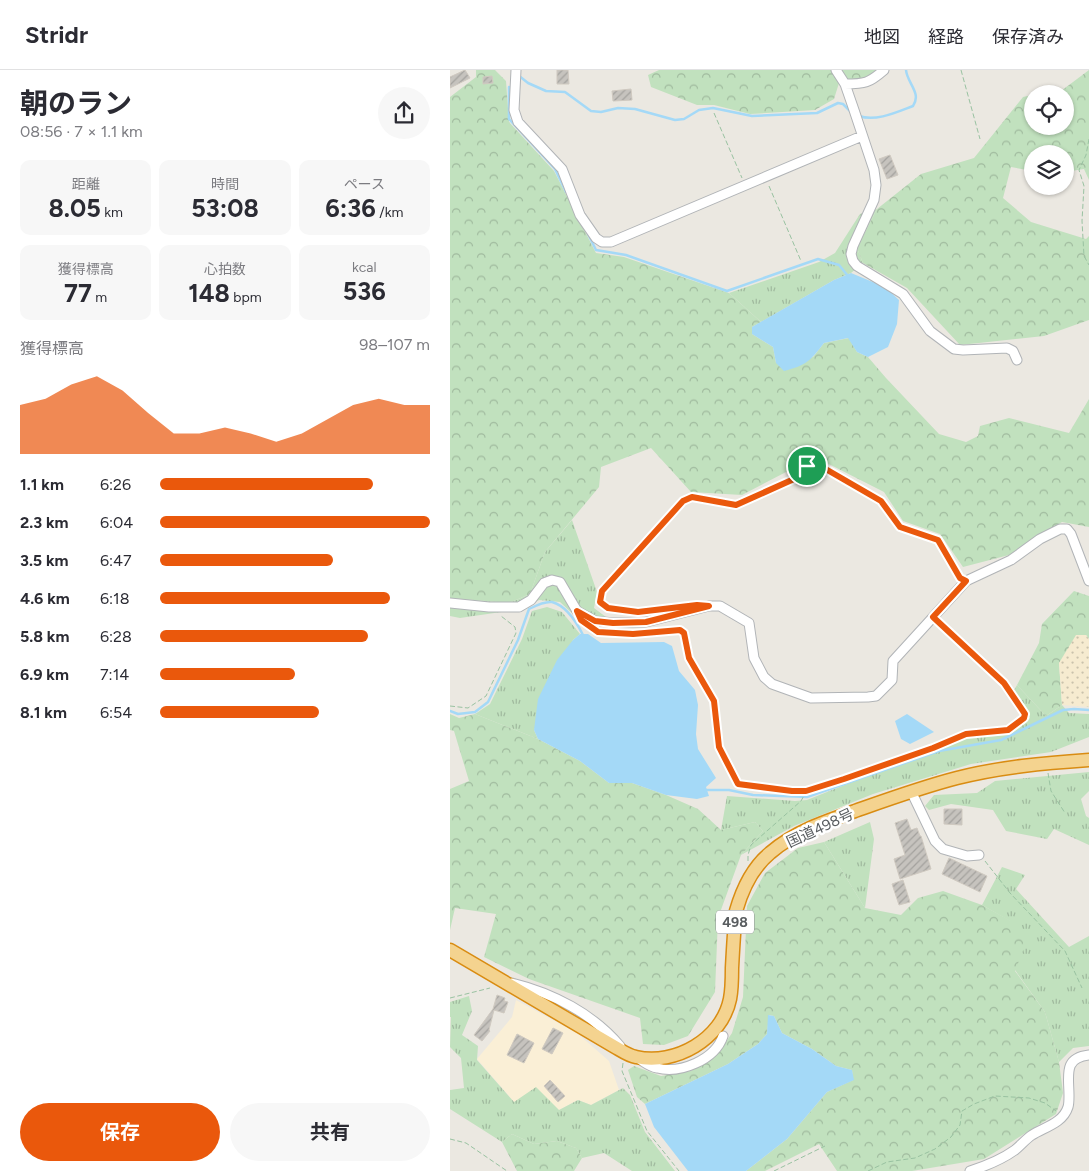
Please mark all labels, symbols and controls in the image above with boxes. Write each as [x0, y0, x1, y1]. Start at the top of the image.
text: Stridr [25, 20, 88, 49]
text: 地図 [864, 26, 900, 48]
text: 経路 [928, 26, 964, 48]
text: 保存済み [992, 26, 1064, 48]
map controls [1024, 85, 1074, 195]
button: locate [1024, 85, 1074, 135]
text: 朝のラン [20, 86, 132, 120]
button: share [378, 87, 430, 139]
text: 08:56 · 7 × 1.1 km [20, 122, 143, 141]
button: layers [1024, 145, 1074, 195]
text: 距離 [72, 176, 100, 193]
text: 時間 [211, 176, 239, 193]
text: ペース [344, 176, 385, 193]
text: 8.05 [48, 193, 101, 223]
text: 53:08 [191, 193, 259, 223]
text: 6:36 [325, 193, 376, 223]
text: km [101, 204, 123, 221]
text: /km [376, 204, 403, 221]
text: kcal [352, 259, 377, 276]
text: 獲得標高 [58, 261, 114, 278]
text: 心拍数 [204, 261, 246, 278]
text: 536 [343, 276, 386, 306]
text: 77 [64, 278, 92, 308]
text: 148 [188, 278, 230, 308]
text: m [92, 289, 107, 306]
text: bpm [230, 289, 262, 306]
text: 98–107 m [359, 335, 430, 354]
text: 獲得標高 [20, 339, 84, 358]
pin [786, 445, 828, 487]
icon: arrive [793, 452, 821, 480]
text: 1.1 km [20, 475, 64, 494]
text: 6:26 [100, 475, 131, 494]
text: 2.3 km [20, 513, 69, 532]
text: 6:04 [100, 513, 133, 532]
text: 3.5 km [20, 551, 69, 570]
text: 6:47 [100, 551, 132, 570]
text: 4.6 km [20, 589, 70, 608]
text: 6:18 [100, 589, 130, 608]
text: 5.8 km [20, 627, 69, 646]
text: 6:28 [100, 627, 132, 646]
text: 6.9 km [20, 665, 69, 684]
text: 7:14 [100, 665, 129, 684]
text: 8.1 km [20, 703, 67, 722]
text: 6:54 [100, 703, 132, 722]
street label: 国道498号 [784, 805, 856, 851]
road number: 498 [716, 910, 754, 934]
button: 保存 [20, 1103, 220, 1161]
button: 共有 [230, 1103, 430, 1161]

